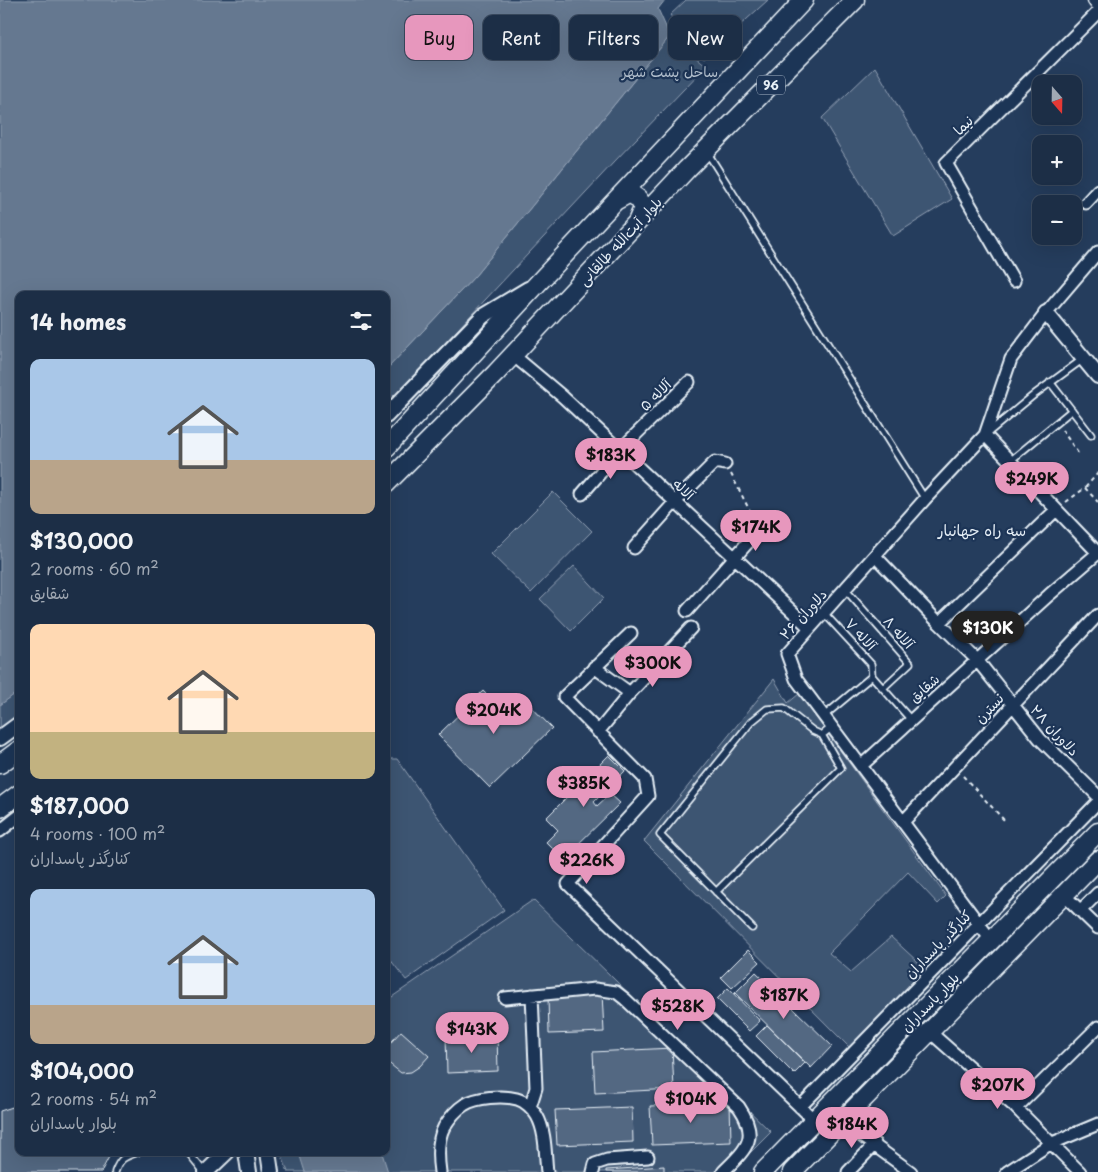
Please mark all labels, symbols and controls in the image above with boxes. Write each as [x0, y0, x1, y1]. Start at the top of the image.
chip: Buy [405, 15, 473, 60]
chip: Rent [483, 15, 559, 60]
chip: Filters [569, 15, 658, 60]
chip: New [668, 15, 742, 60]
park label: ساحل پشت شهر [621, 61, 718, 82]
north arrow [1032, 75, 1082, 125]
map controls [1032, 75, 1082, 245]
road number: 96 [757, 76, 785, 94]
street label: نیما [948, 110, 978, 140]
button: + [1032, 135, 1082, 185]
street label: بلوار آیت‌الله طالقانی [573, 192, 667, 290]
button: − [1032, 195, 1082, 245]
text: 14 homes [30, 305, 126, 337]
icon: filters [347, 307, 375, 335]
street label: آلاله ۵ [634, 374, 676, 416]
icon: home [158, 392, 248, 482]
pin: $183K [576, 438, 646, 480]
text: $183K [586, 442, 636, 466]
pin: $249K [997, 462, 1067, 504]
text: $249K [1006, 466, 1058, 490]
street label: آلاله [668, 473, 700, 505]
pin: $174K [721, 510, 791, 552]
text: $174K [731, 514, 781, 538]
district label: سه راه جهانبار [937, 518, 1026, 541]
text: $130,000 [30, 524, 133, 556]
text: 2 rooms · 60 m² [30, 556, 159, 580]
text: شقایق [30, 580, 69, 604]
street label: دلاوران ۲۶ [774, 584, 832, 644]
pin: $130K [953, 610, 1023, 653]
street label: آلاله ۸ [879, 611, 920, 653]
street label: آلاله ۷ [841, 613, 882, 655]
text: $130K [962, 615, 1014, 639]
pin: $300K [618, 646, 688, 688]
text: $300K [625, 650, 681, 674]
icon: home [158, 657, 248, 747]
street label: شقایق [904, 669, 944, 707]
street label: نسترن [969, 688, 1009, 728]
pin: $204K [459, 692, 529, 735]
text: $204K [466, 697, 522, 721]
street label: دلاوران ۲۸ [1026, 700, 1084, 760]
pin: $385K [549, 766, 619, 808]
text: $385K [558, 770, 610, 794]
text: $187,000 [30, 789, 129, 821]
text: 4 rooms · 100 m² [30, 821, 165, 845]
pin: $226K [552, 842, 622, 885]
text: کنارگذر پاسداران [30, 845, 131, 869]
text: $226K [560, 847, 614, 871]
street label: کنارگذر پاسداران [900, 905, 976, 983]
icon: home [158, 922, 248, 1012]
street label: بلوار پاسداران [896, 967, 964, 1037]
pin: $187K [749, 978, 819, 1020]
text: $187K [760, 982, 808, 1006]
pin: $528K [643, 988, 713, 1031]
text: $528K [651, 993, 705, 1017]
pin: $143K [437, 1012, 507, 1054]
text: $143K [447, 1016, 497, 1040]
text: $104,000 [30, 1054, 134, 1086]
pin: $207K [963, 1068, 1033, 1110]
text: $207K [971, 1072, 1025, 1096]
pin: $104K [656, 1082, 726, 1124]
text: 2 rooms · 54 m² [30, 1086, 157, 1110]
text: $104K [665, 1086, 717, 1110]
pin: $184K [817, 1106, 887, 1149]
text: بلوار پاسداران [30, 1110, 117, 1134]
text: $184K [827, 1111, 877, 1135]

